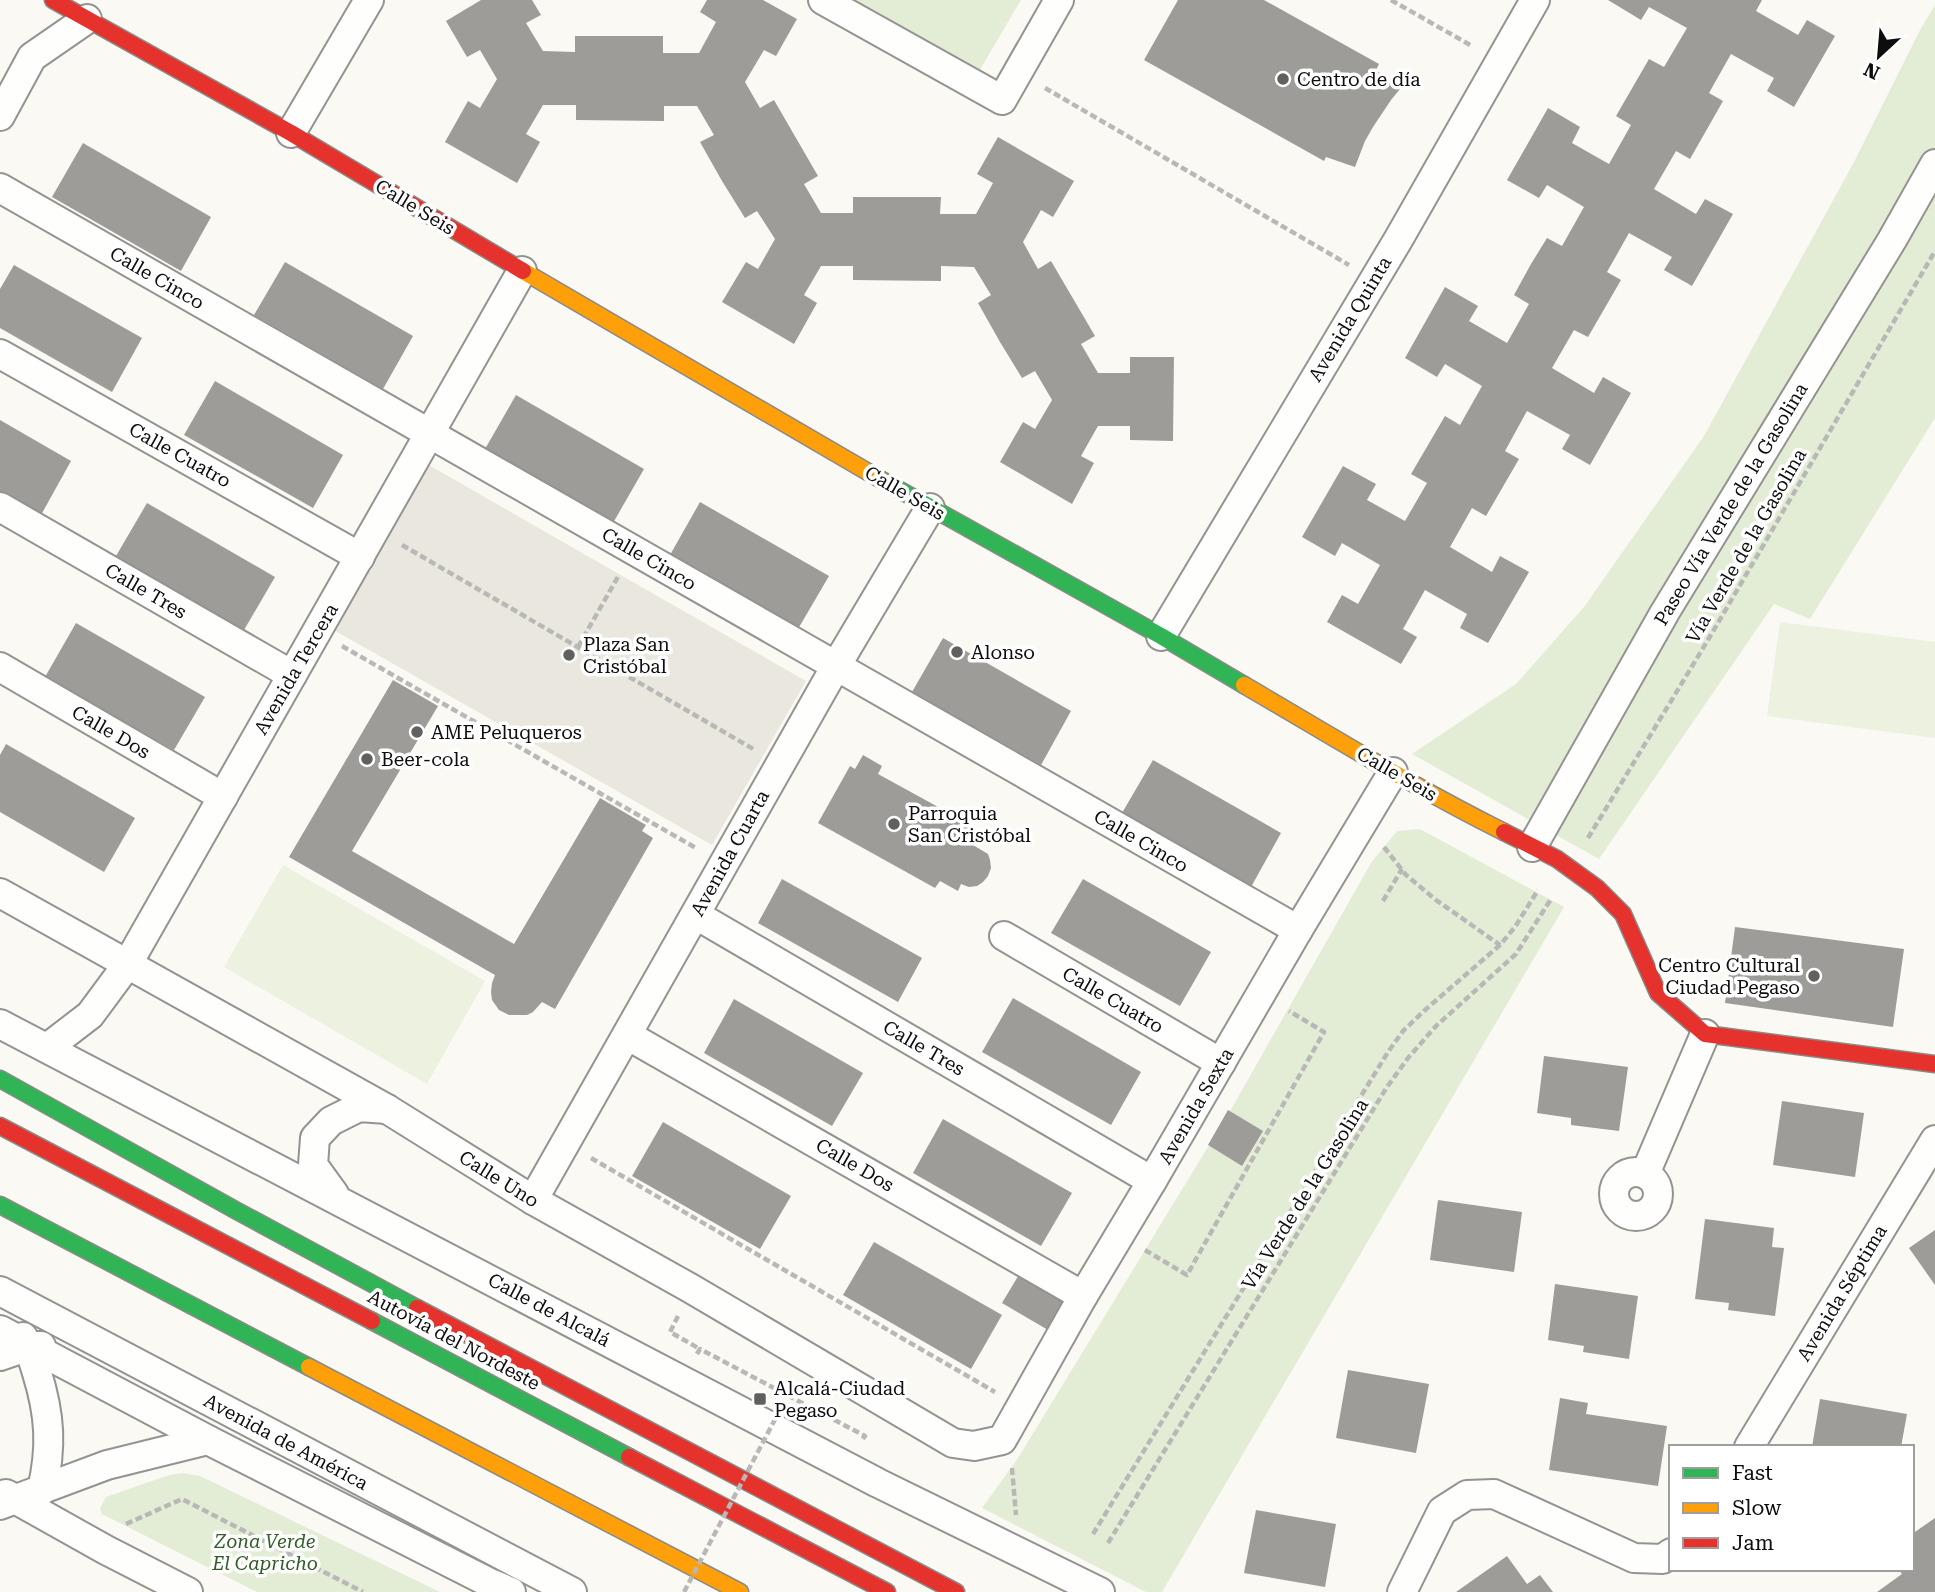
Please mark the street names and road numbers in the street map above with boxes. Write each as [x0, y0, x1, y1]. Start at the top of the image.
street label: Calle Seis [371, 174, 459, 240]
street label: Calle Cinco [106, 242, 208, 314]
street label: Avenida Quinta [1304, 252, 1397, 386]
street label: Paseo Vía Verde de la Gasolina [1649, 379, 1813, 629]
street label: Calle Cuatro [125, 418, 235, 492]
street label: Vía Verde de la Gasolina [1681, 445, 1811, 647]
street label: Calle Seis [861, 461, 949, 525]
street label: Calle Cinco [598, 523, 700, 595]
street label: Calle Tres [101, 558, 191, 624]
street label: Avenida Tercera [249, 599, 343, 739]
street label: Calle Dos [68, 700, 154, 764]
street label: Calle Seis [1353, 742, 1441, 806]
street label: Avenida Cuarta [686, 785, 774, 920]
street label: Calle Cinco [1090, 805, 1192, 877]
street label: Calle Cuatro [1058, 962, 1168, 1038]
street label: Calle Tres [879, 1015, 969, 1081]
street label: Avenida Sexta [1153, 1043, 1239, 1168]
street label: Vía Verde de la Gasolina [1237, 1094, 1374, 1294]
street label: Calle Dos [812, 1133, 898, 1197]
street label: Calle Uno [455, 1145, 543, 1213]
street label: Avenida Séptima [1792, 1220, 1892, 1365]
street label: Calle de Alcalá [484, 1268, 615, 1352]
street label: Autovía del Nordeste [364, 1285, 544, 1395]
street label: Avenida de América [200, 1389, 373, 1495]

